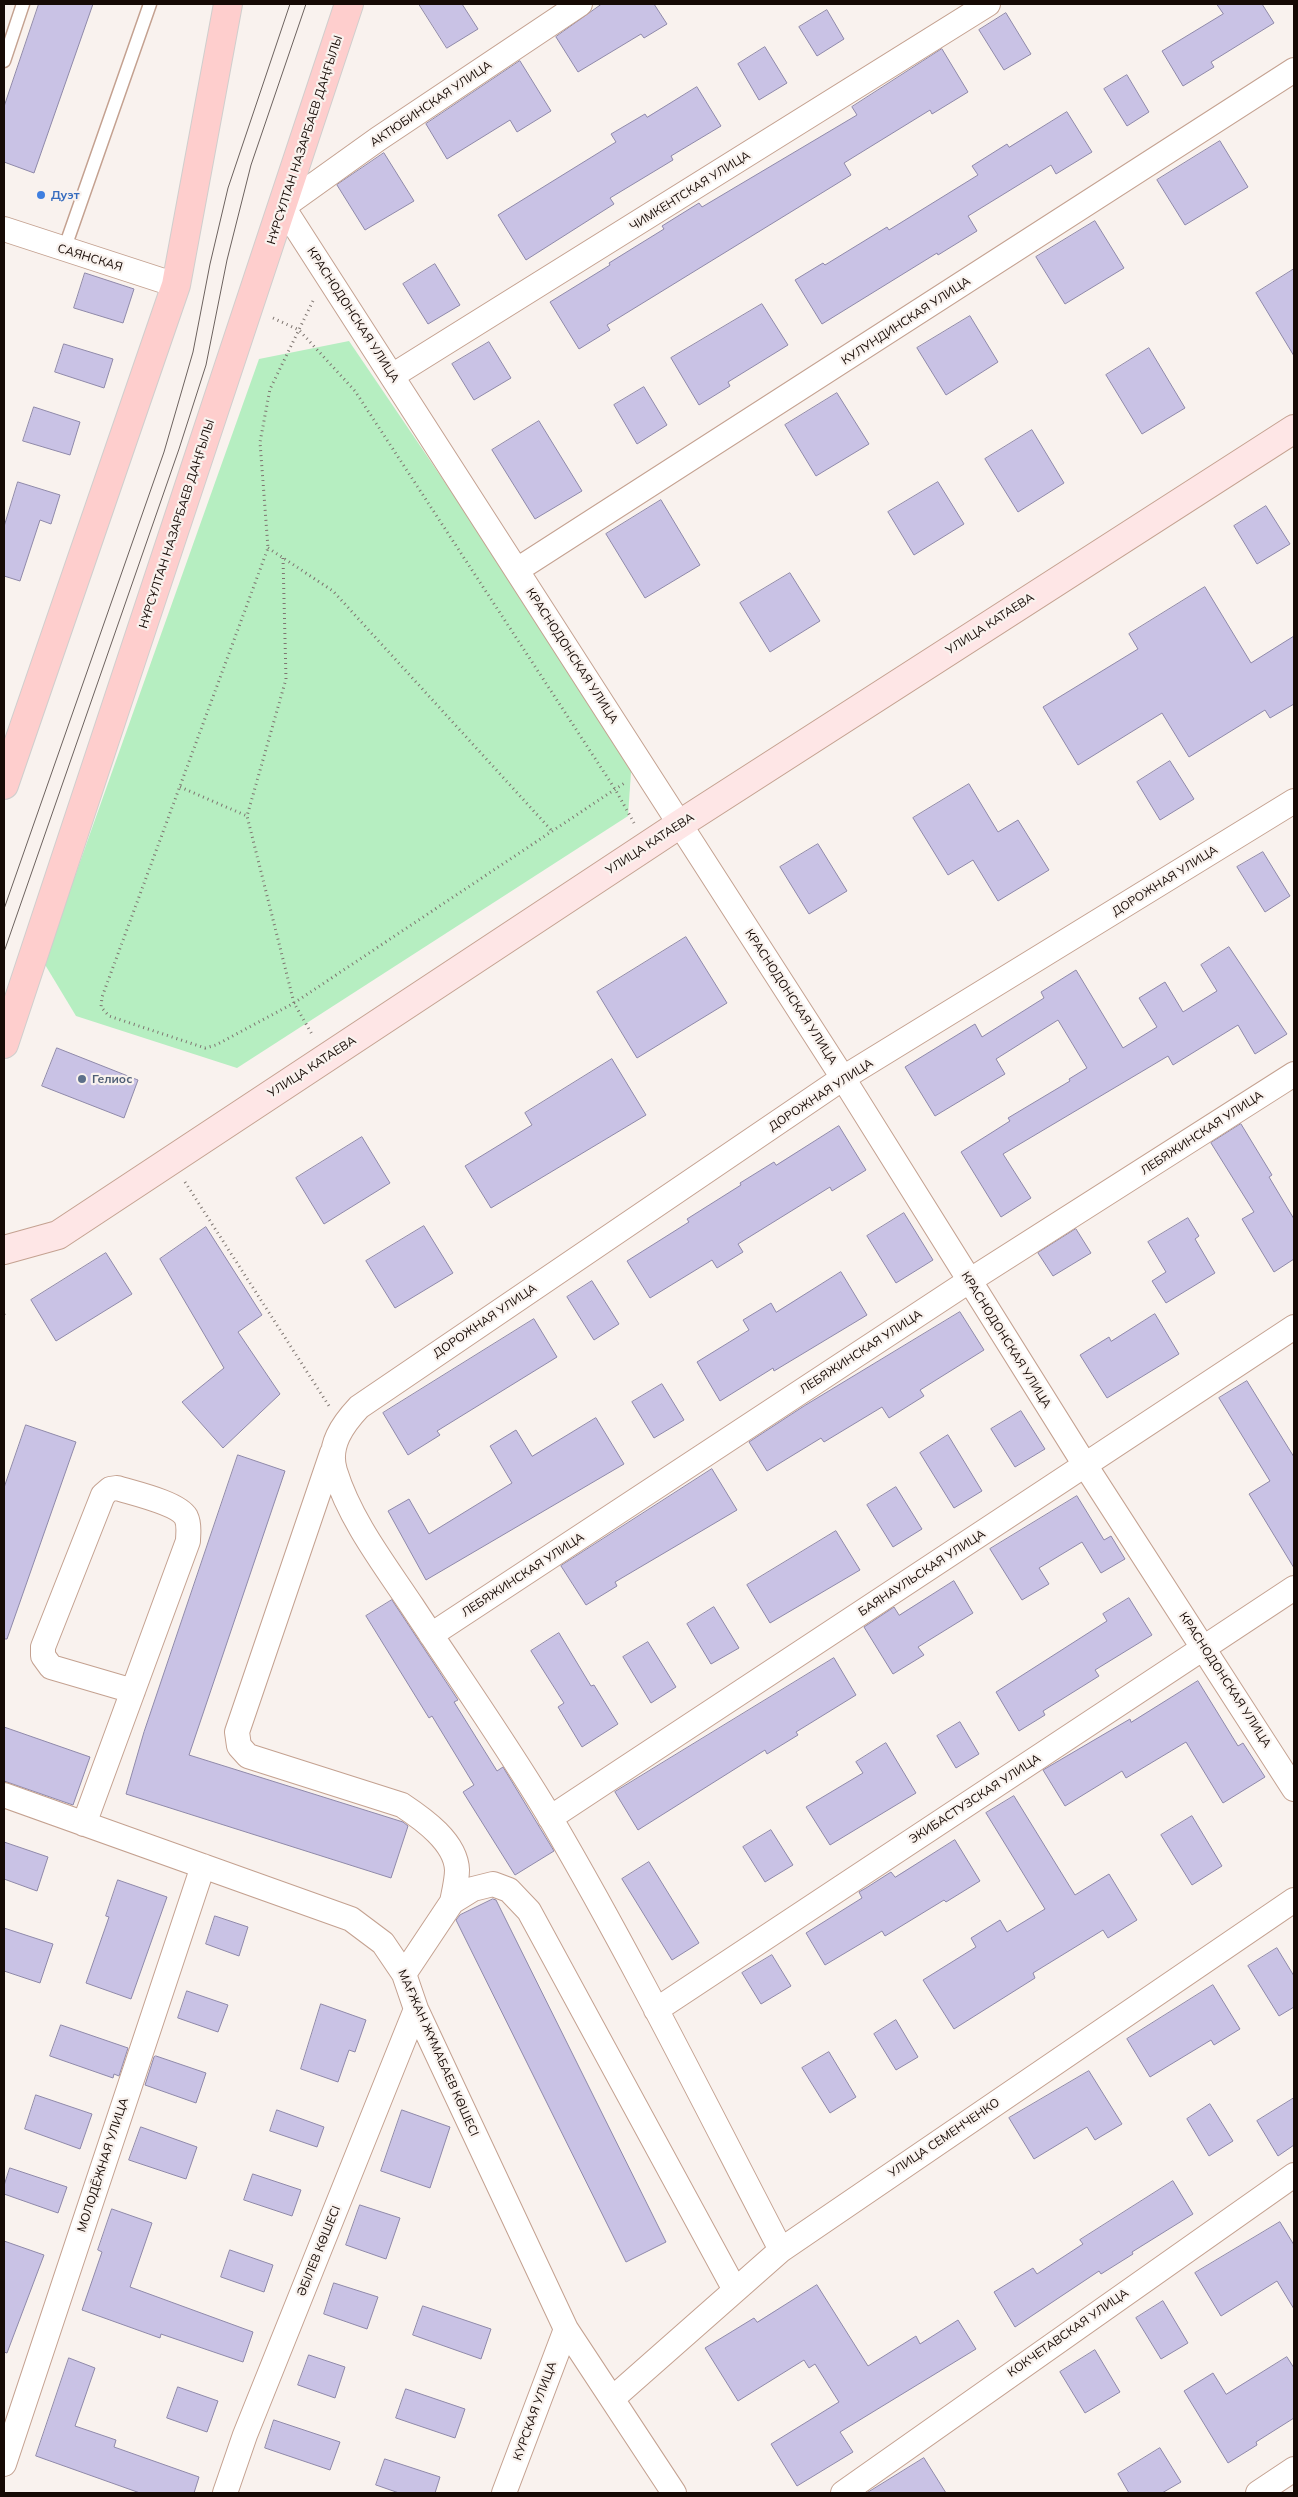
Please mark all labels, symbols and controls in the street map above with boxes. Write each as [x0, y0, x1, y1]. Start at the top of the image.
street label: НҰРСҰЛТАН НАЗАРБАЕВ ДАҢҒЫЛЫ [264, 34, 346, 246]
street label: АКТЮБИНСКАЯ УЛИЦА [368, 58, 494, 150]
street label: ЧИМКЕНТСКАЯ УЛИЦА [627, 148, 753, 234]
place label: Дуэт [51, 188, 80, 202]
marker: Дуэт [35, 189, 47, 201]
street label: САЯНСКАЯ [56, 241, 124, 275]
street label: КРАСНОДОНСКАЯ УЛИЦА [304, 245, 402, 385]
street label: КУЛУНДИНСКАЯ УЛИЦА [839, 274, 973, 368]
street label: НҰРСҰЛТАН НАЗАРБАЕВ ДАҢҒЫЛЫ [136, 418, 218, 630]
street label: КРАСНОДОНСКАЯ УЛИЦА [523, 586, 621, 726]
street label: УЛИЦА КАТАЕВА [943, 590, 1037, 658]
street label: УЛИЦА КАТАЕВА [603, 810, 697, 878]
street label: ДОРОЖНАЯ УЛИЦА [1110, 843, 1220, 919]
street label: КРАСНОДОНСКАЯ УЛИЦА [742, 927, 840, 1067]
street label: УЛИЦА КАТАЕВА [265, 1033, 359, 1101]
street label: ДОРОЖНАЯ УЛИЦА [766, 1056, 876, 1134]
place label: Гелиос [92, 1072, 132, 1086]
marker: Гелиос [76, 1073, 88, 1085]
street label: ЛЕБЯЖИНСКАЯ УЛИЦА [1138, 1088, 1266, 1178]
street label: КРАСНОДОНСКАЯ УЛИЦА [958, 1269, 1054, 1411]
street label: ДОРОЖНАЯ УЛИЦА [431, 1281, 539, 1361]
street label: ЛЕБЯЖИНСКАЯ УЛИЦА [797, 1307, 925, 1397]
street label: БАЯНАУЛЬСКАЯ УЛИЦА [856, 1527, 988, 1619]
street label: ЛЕБЯЖИНСКАЯ УЛИЦА [459, 1530, 587, 1620]
street label: КРАСНОДОНСКАЯ УЛИЦА [1176, 1610, 1274, 1750]
street label: ЭКИБАСТУЗСКАЯ УЛИЦА [907, 1751, 1043, 1847]
street label: МАҒЖАН ЖҰМАБАЕВ КӨШЕСІ [395, 1967, 481, 2139]
street label: УЛИЦА СЕМЕНЧЕНКО [886, 2095, 1002, 2181]
street label: МОЛОДЁЖНАЯ УЛИЦА [74, 2096, 132, 2234]
street label: ӘБІЛЕВ КӨШЕСІ [294, 2204, 344, 2298]
street label: КОКЧЕТАВСКАЯ УЛИЦА [1005, 2286, 1131, 2380]
street label: КУРСКАЯ УЛИЦА [510, 2360, 560, 2462]

